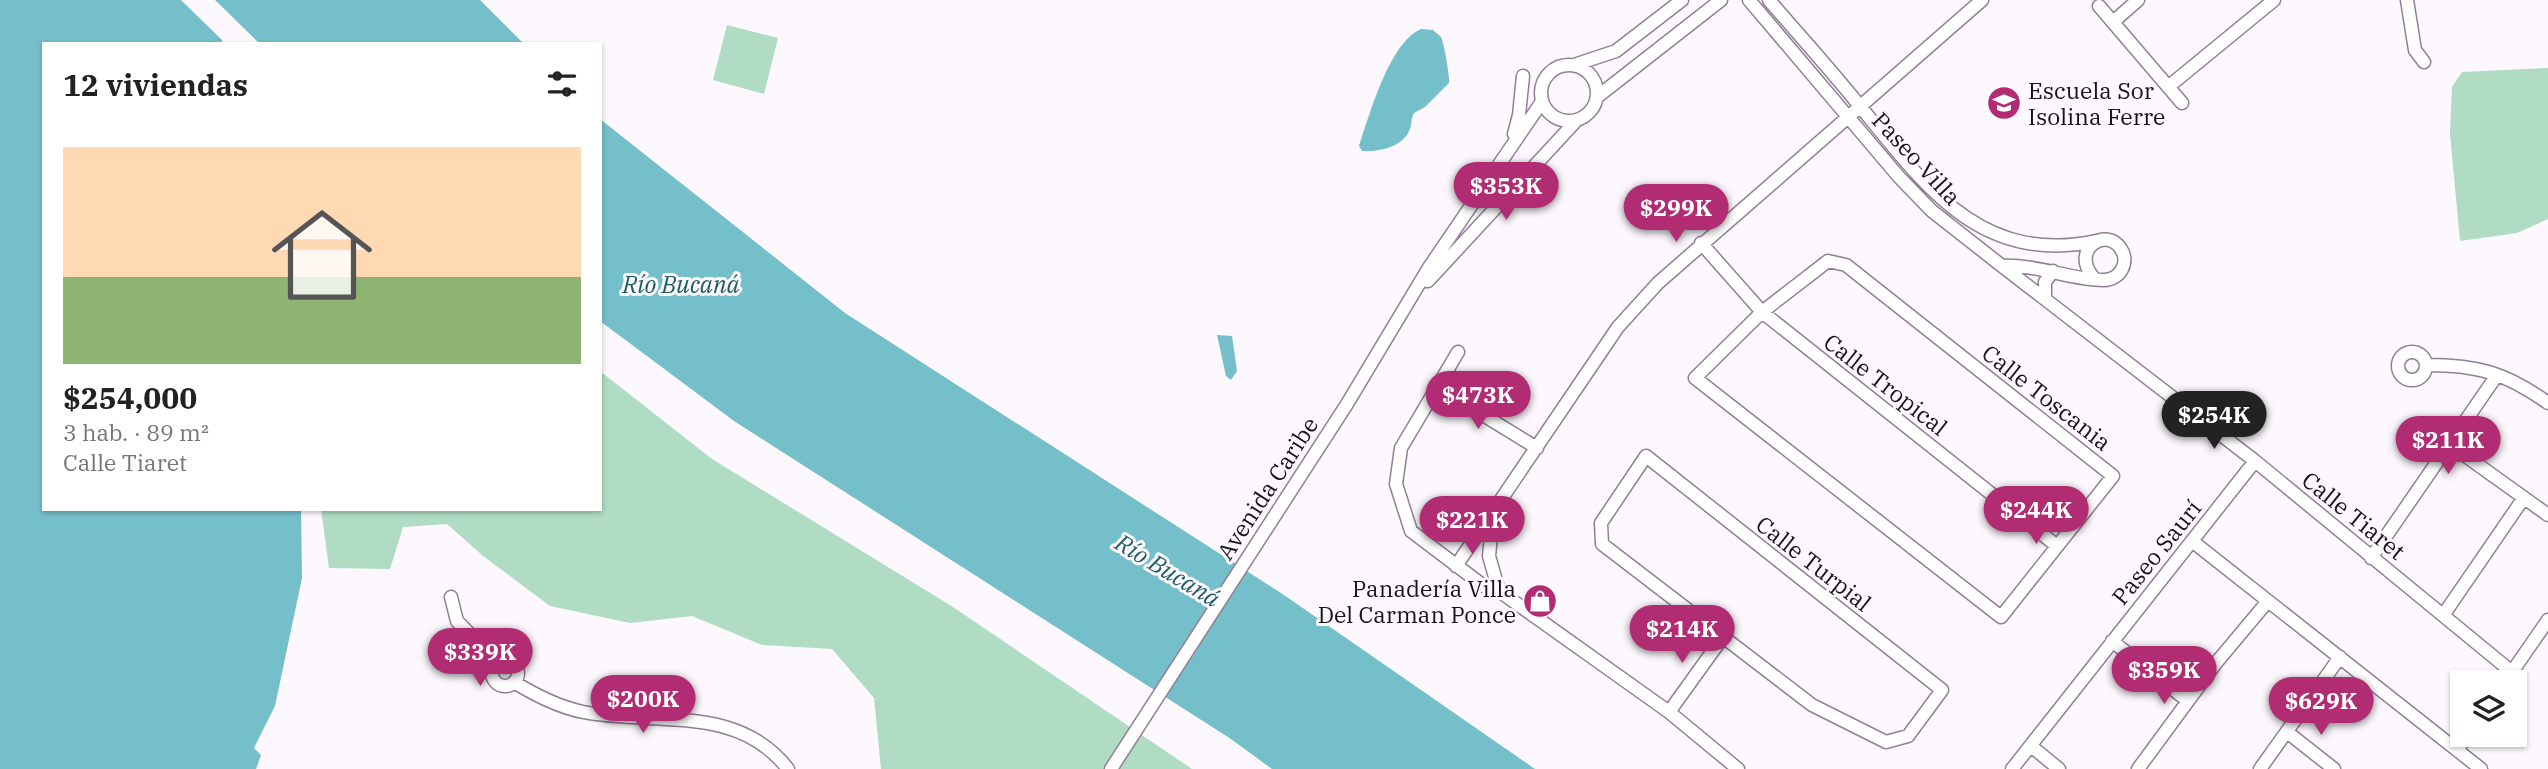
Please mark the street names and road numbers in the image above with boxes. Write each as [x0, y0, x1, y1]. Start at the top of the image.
street label: Paseo Villa [1866, 105, 1968, 211]
street label: Calle Tropical [1818, 326, 1954, 442]
street label: Calle Toscania [1976, 337, 2118, 457]
street label: Avenida Caribe [1210, 411, 1324, 565]
street label: Calle Tiaret [2296, 464, 2412, 566]
street label: Paseo Saurí [2105, 494, 2207, 610]
street label: Calle Turpial [1750, 509, 1878, 618]

